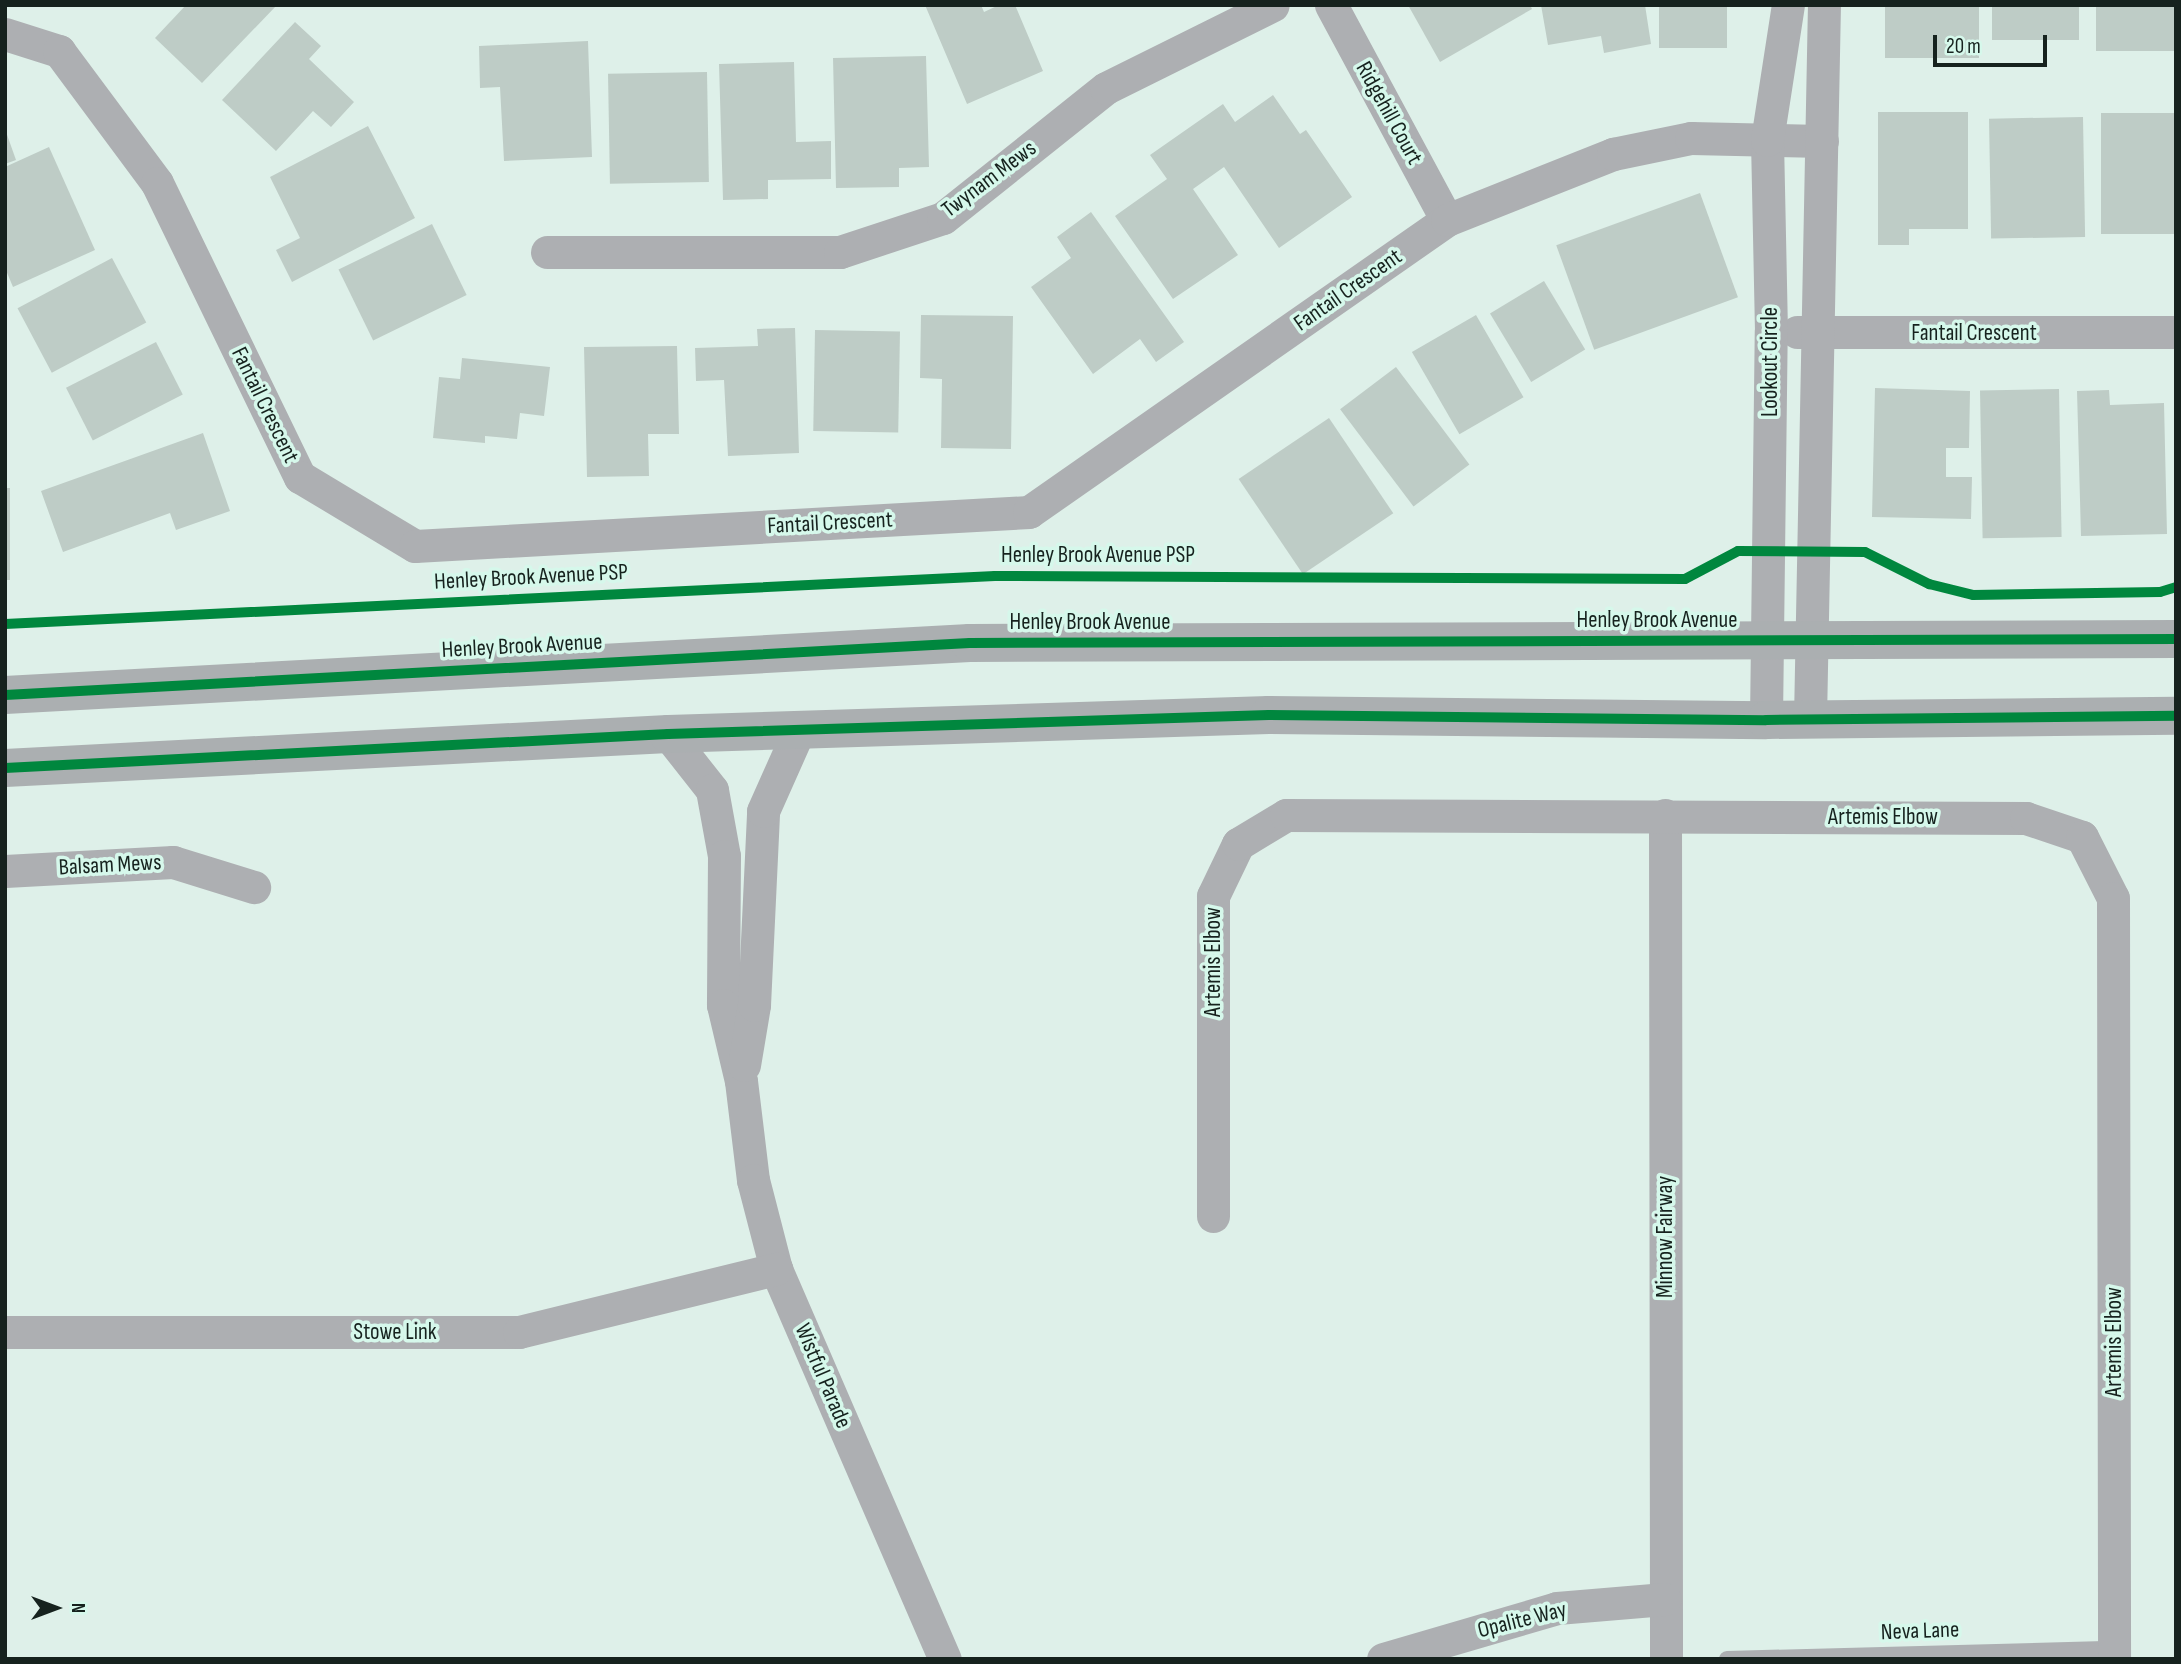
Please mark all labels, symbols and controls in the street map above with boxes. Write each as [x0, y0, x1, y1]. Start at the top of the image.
scale bar [1936, 21, 2050, 65]
text: 20 m [1946, 34, 1981, 59]
street label: Ridgehill Court [1349, 57, 1429, 169]
street label: Twynam Mews [936, 135, 1042, 223]
street label: Fantail Crescent [1289, 243, 1407, 337]
street label: Lookout Circle [1756, 307, 1784, 417]
street label: Fantail Crescent [1911, 319, 2037, 347]
street label: Fantail Crescent [225, 343, 305, 467]
street label: Fantail Crescent [767, 506, 893, 540]
street label: Henley Brook Avenue PSP [1001, 541, 1195, 569]
street label: Henley Brook Avenue PSP [433, 558, 629, 596]
street label: Henley Brook Avenue [1577, 606, 1737, 634]
street label: Henley Brook Avenue [1010, 608, 1170, 636]
street label: Henley Brook Avenue [441, 628, 603, 664]
street label: Artemis Elbow [1828, 803, 1938, 831]
street label: Balsam Mews [58, 849, 162, 881]
street label: Artemis Elbow [1199, 907, 1227, 1017]
street label: Minnow Fairway [1651, 1176, 1679, 1298]
street label: Artemis Elbow [2100, 1287, 2128, 1397]
street label: Stowe Link [353, 1318, 437, 1346]
street label: Wistful Parade [789, 1320, 857, 1432]
north arrow [21, 1573, 91, 1643]
street label: Opalite Way [1475, 1596, 1569, 1644]
text: N [66, 1603, 89, 1613]
street label: Neva Lane [1880, 1616, 1960, 1646]

